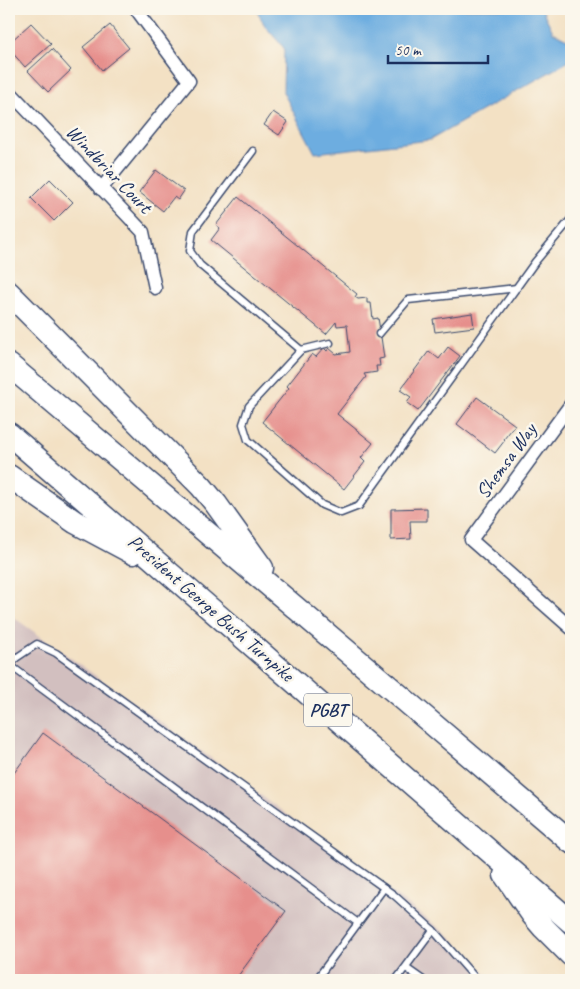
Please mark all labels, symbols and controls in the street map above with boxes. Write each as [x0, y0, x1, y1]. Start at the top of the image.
scale bar [388, 32, 488, 64]
text: 50 m [395, 41, 422, 60]
street label: Windbriar Court [61, 120, 159, 220]
street label: Shemsa Way [470, 417, 543, 504]
street label: President George Bush Turnpike [123, 529, 300, 688]
road number: PGBT [304, 694, 352, 726]

